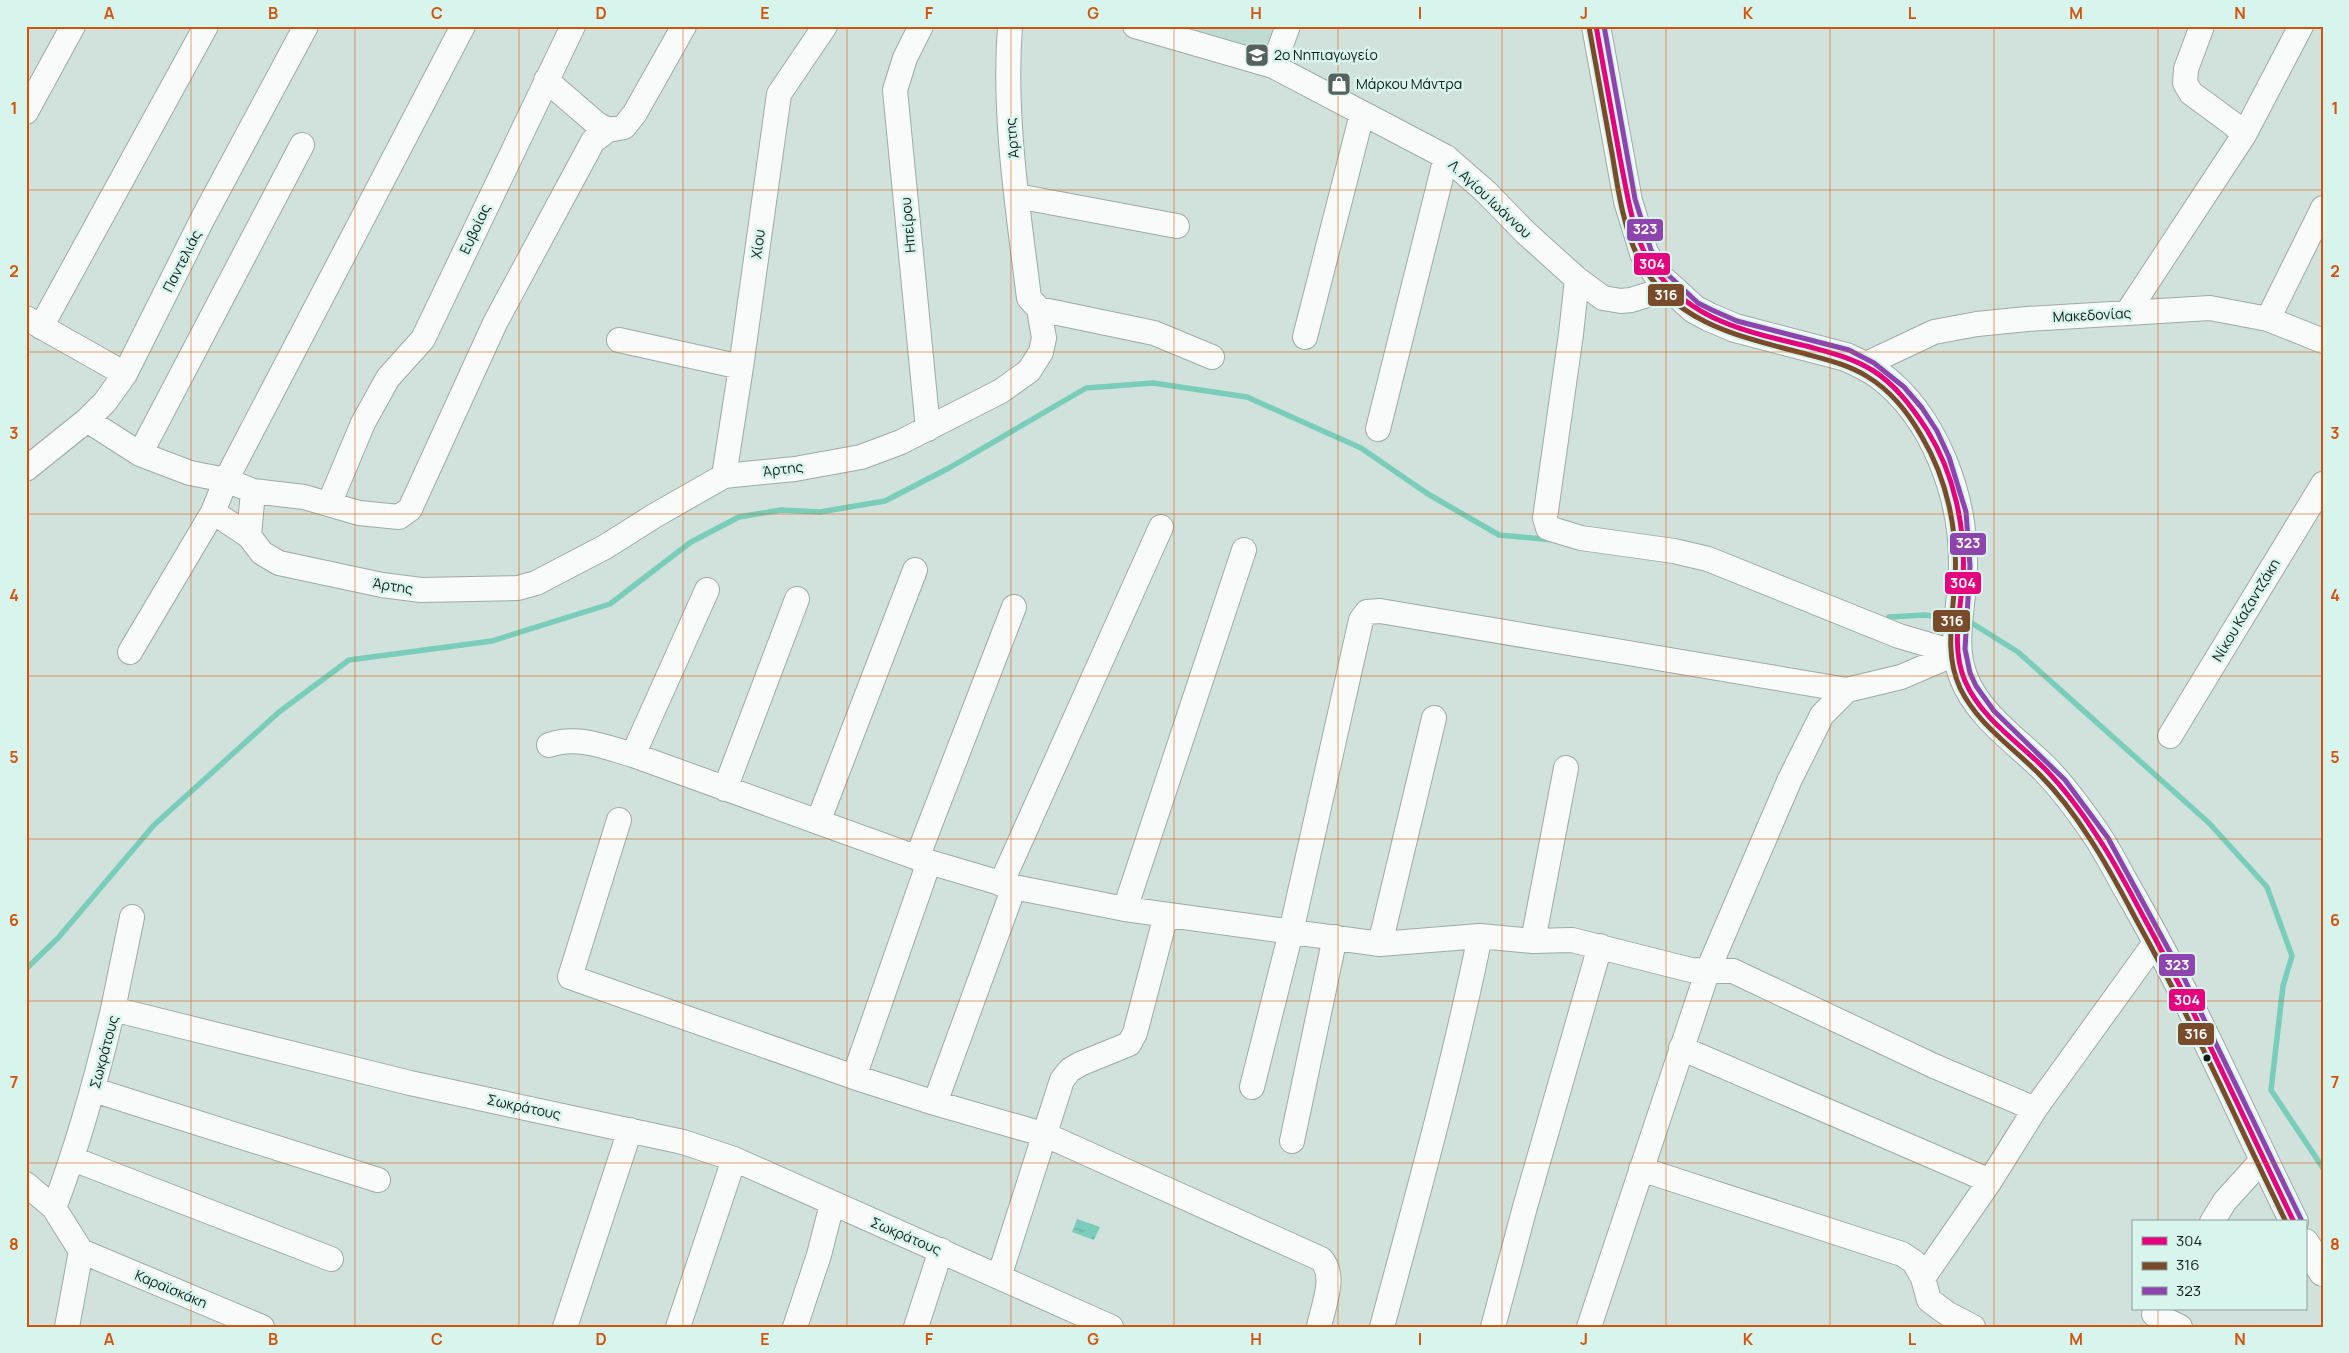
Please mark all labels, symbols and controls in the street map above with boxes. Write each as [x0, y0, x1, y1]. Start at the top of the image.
text: A [104, 2, 115, 24]
text: B [268, 2, 278, 24]
text: C [431, 2, 443, 24]
text: D [595, 2, 607, 24]
text: E [760, 2, 770, 24]
text: F [925, 2, 934, 24]
text: G [1087, 2, 1099, 24]
text: H [1250, 2, 1262, 24]
text: I [1418, 2, 1422, 24]
text: J [1580, 2, 1588, 24]
text: K [1743, 2, 1754, 24]
text: L [1908, 2, 1917, 24]
text: M [2069, 2, 2083, 24]
text: N [2234, 2, 2246, 24]
school or university icon: 2ο Νηπιαγωγείο [1244, 42, 1270, 68]
place label: 2ο Νηπιαγωγείο [1274, 45, 1378, 64]
shop icon: Μάρκου Μάντρα [1326, 71, 1352, 97]
place label: Μάρκου Μάντρα [1356, 74, 1462, 93]
text: 1 [10, 97, 18, 119]
text: 1 [2331, 97, 2339, 119]
street label: Άρτης [1000, 117, 1023, 159]
street label: Λ. Αγίου Ιωάννου [1445, 155, 1536, 242]
street label: Ηπείρου [896, 197, 919, 254]
street label: Ευβοίας [455, 200, 494, 257]
line badge: 323 [1626, 218, 1664, 242]
text: 323 [1633, 219, 1657, 238]
street label: Παντελιάς [158, 226, 205, 295]
street label: Χίου [746, 228, 769, 260]
line badge: 304 [1633, 252, 1671, 276]
text: 304 [1639, 254, 1665, 273]
text: 2 [9, 260, 19, 282]
text: 2 [2330, 260, 2340, 282]
line badge: 316 [1647, 283, 1685, 307]
text: 316 [1655, 285, 1677, 304]
street label: Μακεδονίας [2052, 303, 2132, 326]
text: 3 [9, 422, 19, 444]
text: 3 [2330, 422, 2340, 444]
street label: Άρτης [762, 457, 804, 480]
line badge: 323 [1949, 532, 1987, 556]
text: 323 [1956, 533, 1980, 552]
street label: Νίκου Καζαντζάκη [2207, 555, 2284, 665]
line badge: 304 [1944, 571, 1982, 595]
street label: Άρτης [372, 573, 415, 598]
text: 304 [1950, 573, 1976, 592]
text: 4 [9, 584, 19, 606]
text: 4 [2330, 584, 2340, 606]
line badge: 316 [1932, 609, 1971, 633]
text: 316 [1941, 611, 1963, 630]
text: 5 [9, 746, 19, 768]
text: 5 [2330, 746, 2340, 768]
text: 6 [9, 909, 19, 931]
text: 6 [2330, 909, 2340, 931]
line badge: 323 [2158, 953, 2196, 977]
text: 323 [2165, 955, 2189, 974]
line badge: 304 [2168, 988, 2206, 1012]
text: 304 [2174, 990, 2200, 1009]
street label: Σωκράτους [85, 1013, 122, 1091]
line badge: 316 [2177, 1022, 2215, 1046]
text: 316 [2185, 1024, 2207, 1043]
unlabelled marker [2202, 1053, 2212, 1063]
text: 7 [10, 1071, 18, 1093]
text: 7 [2331, 1071, 2339, 1093]
street label: Σωκράτους [485, 1089, 563, 1124]
street label: Σωκράτους [868, 1212, 945, 1259]
legend [2132, 1220, 2306, 1310]
text: 304 [2176, 1230, 2202, 1251]
text: 8 [9, 1233, 19, 1255]
text: 8 [2330, 1233, 2340, 1255]
text: 316 [2176, 1254, 2199, 1275]
street label: Καραϊσκάκη [132, 1265, 210, 1312]
text: 323 [2176, 1280, 2201, 1301]
text: A [104, 1328, 115, 1350]
text: B [268, 1328, 278, 1350]
text: C [431, 1328, 443, 1350]
text: D [595, 1328, 607, 1350]
text: E [760, 1328, 770, 1350]
text: F [925, 1328, 934, 1350]
text: G [1087, 1328, 1099, 1350]
text: H [1250, 1328, 1262, 1350]
text: I [1418, 1328, 1422, 1350]
text: J [1580, 1328, 1588, 1350]
text: K [1743, 1328, 1754, 1350]
text: L [1908, 1328, 1917, 1350]
text: M [2069, 1328, 2083, 1350]
text: N [2234, 1328, 2246, 1350]

